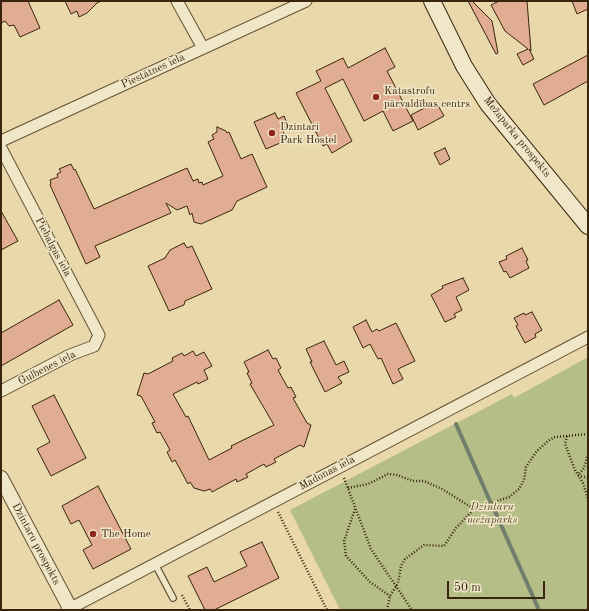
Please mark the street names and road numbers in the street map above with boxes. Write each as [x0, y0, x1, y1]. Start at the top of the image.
street label: Piestātnes iela [119, 51, 187, 91]
street label: Mežaparka prospekts [480, 94, 554, 180]
street label: Piebalgas iela [32, 215, 74, 279]
street label: Gulbenes iela [16, 348, 78, 388]
street label: Madonas iela [297, 453, 357, 493]
street label: Dzintaru prospekts [9, 501, 63, 587]

